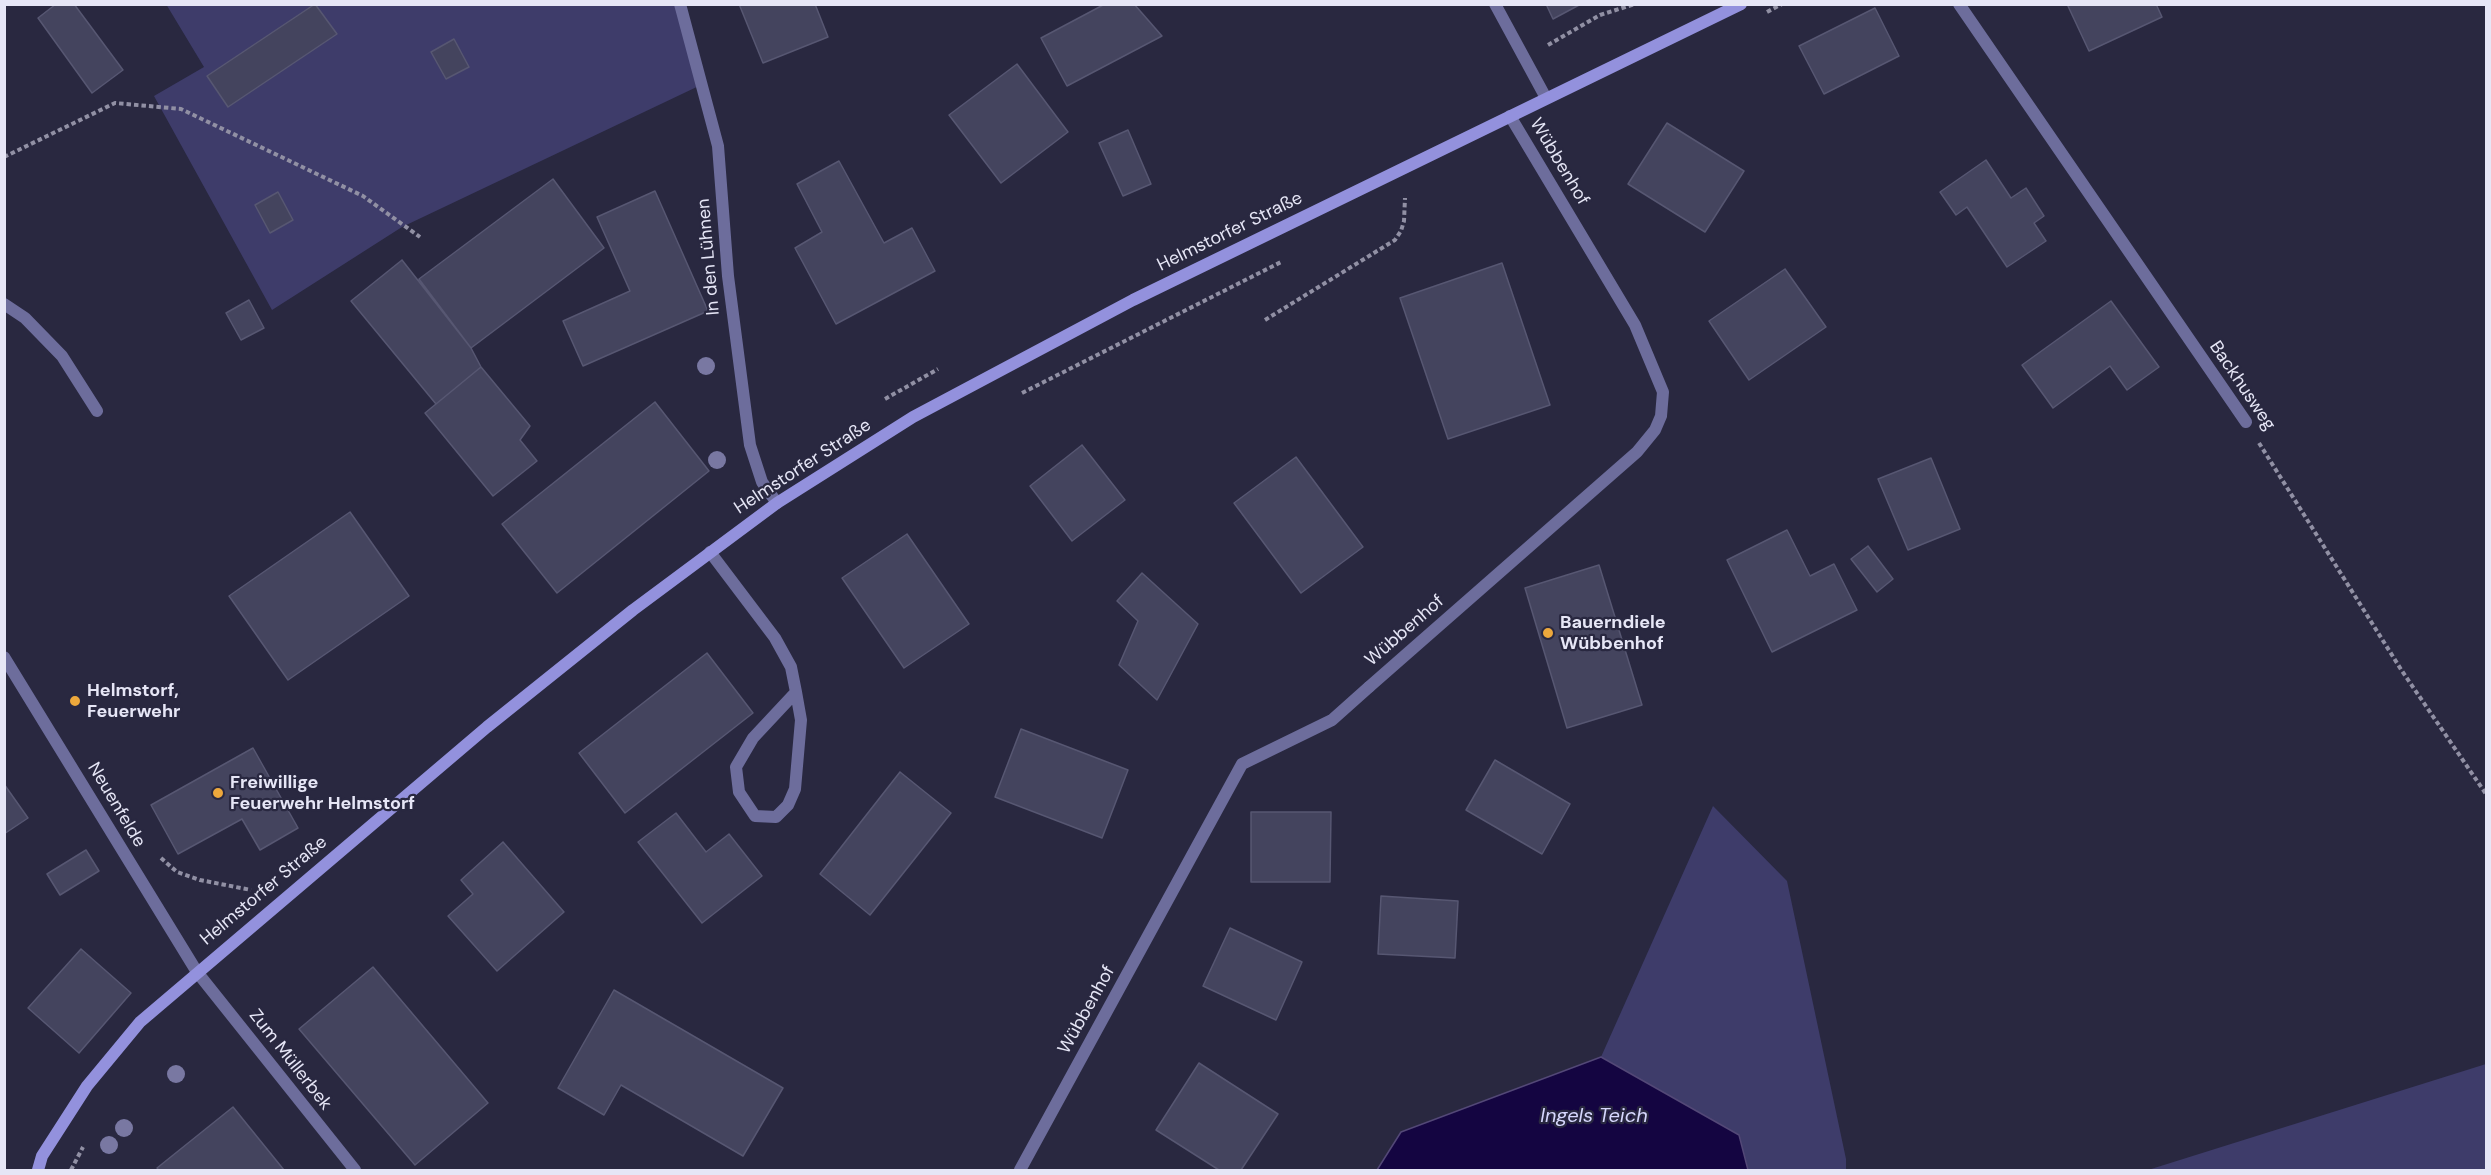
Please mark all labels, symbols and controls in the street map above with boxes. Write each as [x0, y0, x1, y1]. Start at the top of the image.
street label: Wübbenhof [1525, 115, 1593, 209]
street label: Helmstorfer Straße [1154, 188, 1306, 276]
street label: In den Lühnen [693, 198, 725, 316]
street label: Backhusweg [2204, 337, 2280, 435]
street label: Helmstorfer Straße [731, 415, 875, 519]
street label: Wübbenhof [1361, 591, 1449, 671]
place label: Bauerndiele Wübbenhof [1560, 612, 1666, 654]
marker: Bauerndiele Wübbenhof [1541, 626, 1555, 640]
place label: Helmstorf, Feuerwehr [87, 680, 180, 722]
marker: Helmstorf, Feuerwehr [68, 694, 82, 708]
street label: Neuenfelde [82, 759, 150, 851]
place label: Freiwillige Feuerwehr Helmstorf [230, 772, 415, 814]
marker: Freiwillige Feuerwehr Helmstorf [211, 786, 225, 800]
street label: Helmstorfer Straße [196, 832, 332, 950]
street label: Wübbenhof [1054, 962, 1120, 1058]
street label: Zum Müllerbek [244, 1005, 336, 1115]
water label: Ingels Teich [1540, 1105, 1648, 1129]

